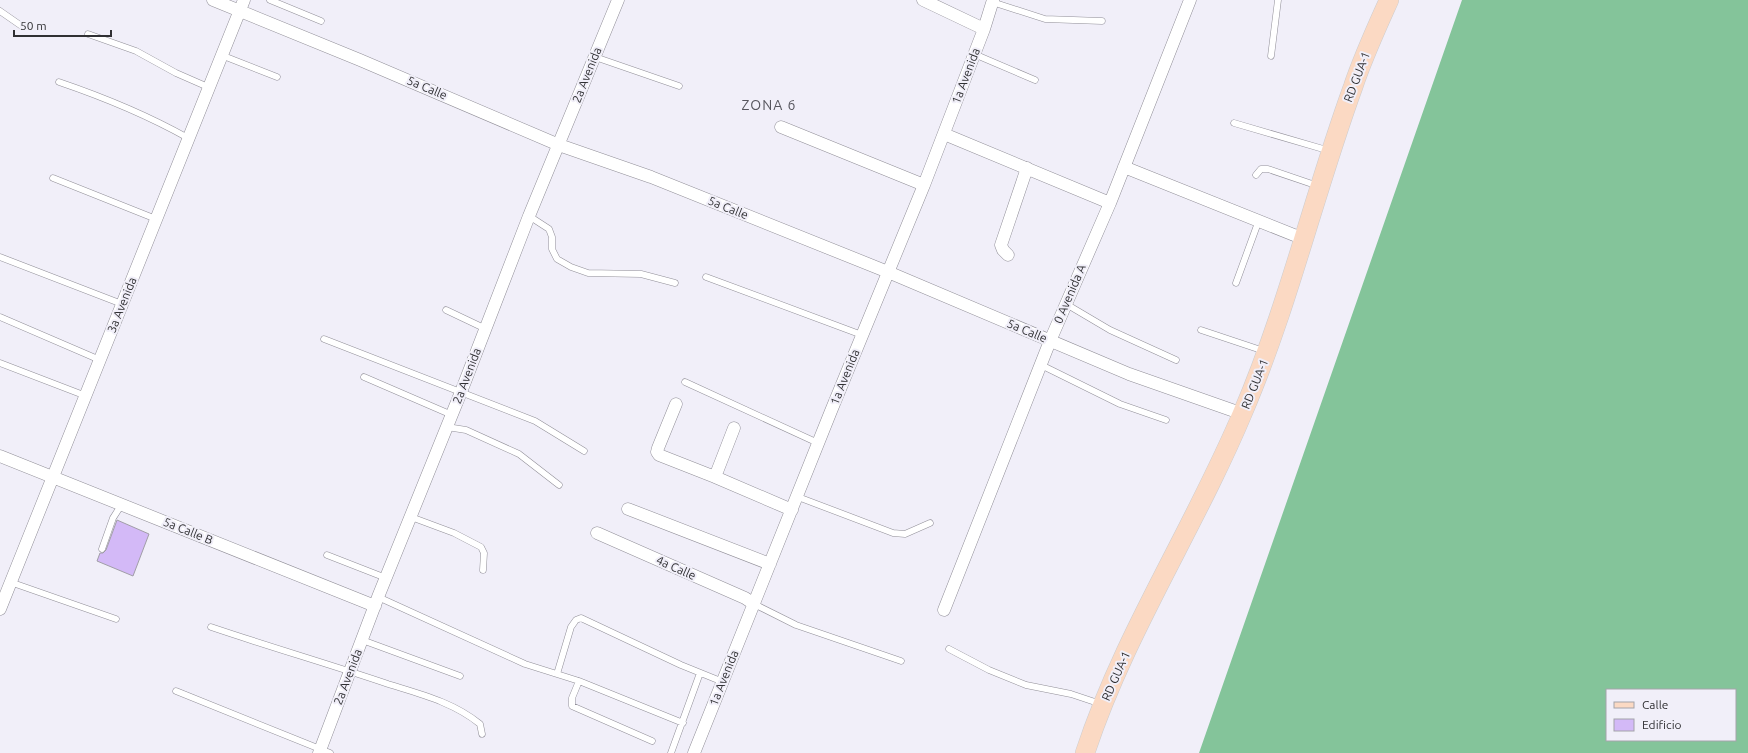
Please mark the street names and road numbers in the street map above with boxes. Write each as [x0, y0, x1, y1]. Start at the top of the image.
street label: 2a Avenida [570, 45, 604, 104]
street label: 1a Avenida [949, 46, 982, 106]
street label: RD GUA-1 [1341, 50, 1372, 104]
street label: 5a Calle [405, 73, 449, 102]
street label: 5a Calle [706, 194, 750, 221]
street label: 0 Avenida A [1051, 262, 1088, 325]
street label: 3a Avenida [105, 275, 139, 334]
street label: 5a Calle [1005, 316, 1049, 345]
street label: 2a Avenida [450, 346, 483, 406]
street label: 1a Avenida [828, 347, 862, 406]
street label: RD GUA-1 [1239, 357, 1270, 411]
street label: 5a Calle B [161, 515, 215, 546]
street label: 4a Calle [654, 553, 698, 582]
street label: 2a Avenida [331, 647, 364, 707]
street label: 1a Avenida [707, 648, 741, 707]
street label: RD GUA-1 [1099, 649, 1132, 703]

